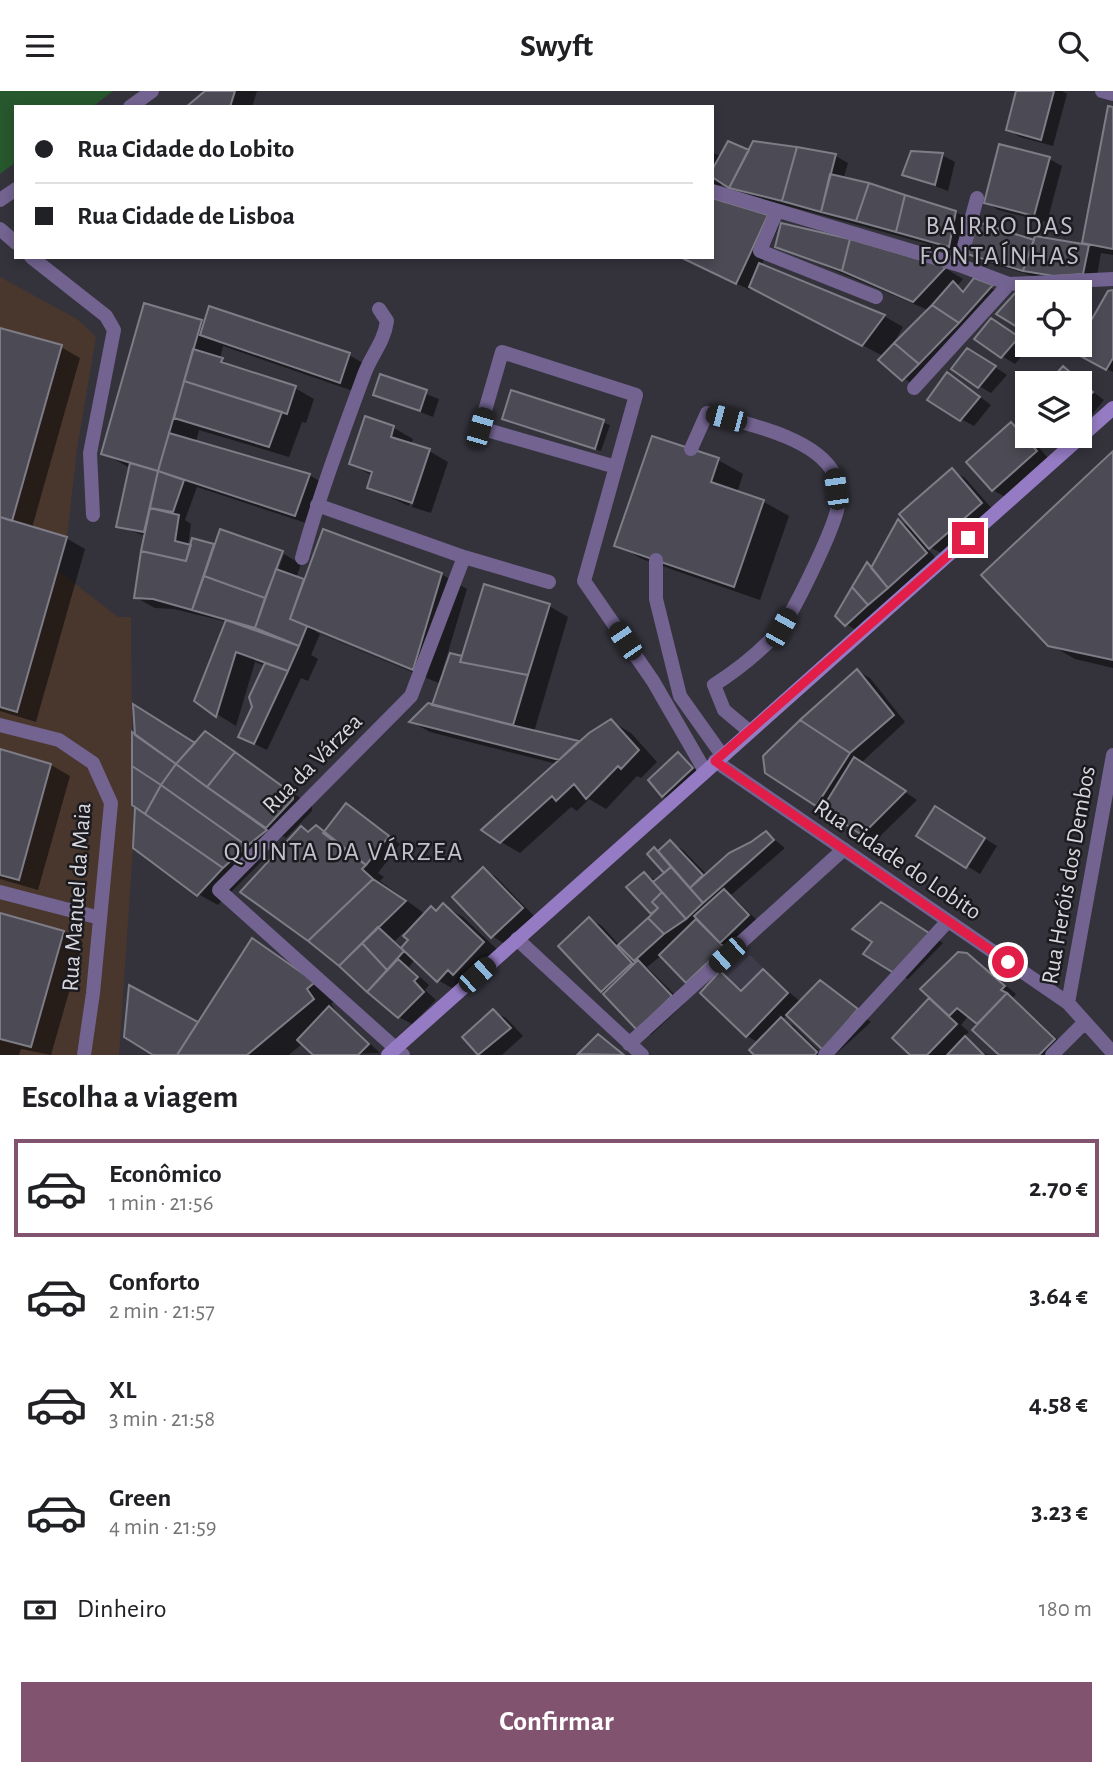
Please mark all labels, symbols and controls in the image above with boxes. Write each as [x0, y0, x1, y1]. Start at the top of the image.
icon: menu [21, 27, 59, 65]
icon: search [1054, 27, 1092, 65]
text: Swyft [520, 30, 593, 62]
text: Rua Cidade do Lobito [77, 136, 294, 162]
text: Rua Cidade de Lisboa [77, 203, 295, 229]
district label: BAIRRO DAS FONTAÍNHAS [919, 213, 1081, 269]
map controls [1015, 280, 1092, 448]
button: locate [1015, 280, 1092, 357]
button: layers [1015, 371, 1092, 448]
car [703, 402, 750, 434]
car [465, 405, 496, 451]
car [823, 467, 850, 511]
route end [952, 522, 984, 554]
car [762, 605, 801, 651]
car [605, 618, 646, 664]
street label: Rua da Várzea [258, 709, 367, 818]
street label: Rua Heróis dos Dembos [1038, 764, 1100, 986]
street label: Rua Cidade do Lobito [809, 795, 985, 925]
street label: Rua Manuel da Maia [58, 802, 96, 992]
district label: QUINTA DA VÁRZEA [224, 837, 464, 865]
car [705, 933, 750, 977]
route start [992, 946, 1024, 978]
car [455, 953, 500, 997]
text: Escolha a viagem [21, 1081, 238, 1113]
icon: car [25, 1157, 88, 1220]
text: Econômico [109, 1161, 222, 1187]
text: 2.70 € [1029, 1175, 1088, 1201]
text: 1 min · 21:56 [109, 1192, 213, 1215]
icon: car [25, 1265, 88, 1328]
text: Conforto [109, 1269, 200, 1295]
text: 3.64 € [1029, 1283, 1088, 1309]
text: 2 min · 21:57 [109, 1300, 215, 1323]
icon: car [25, 1373, 88, 1436]
text: XL [109, 1377, 136, 1403]
text: 4.58 € [1029, 1391, 1088, 1417]
text: 3 min · 21:58 [109, 1408, 215, 1431]
icon: car [25, 1481, 88, 1544]
text: Green [109, 1485, 171, 1511]
text: 3.23 € [1031, 1499, 1088, 1525]
text: 4 min · 21:59 [109, 1516, 217, 1539]
icon: cash [21, 1591, 59, 1629]
text: Dinheiro [77, 1596, 166, 1622]
text: 180 m [1039, 1598, 1092, 1621]
button: Confirmar [21, 1682, 1092, 1762]

